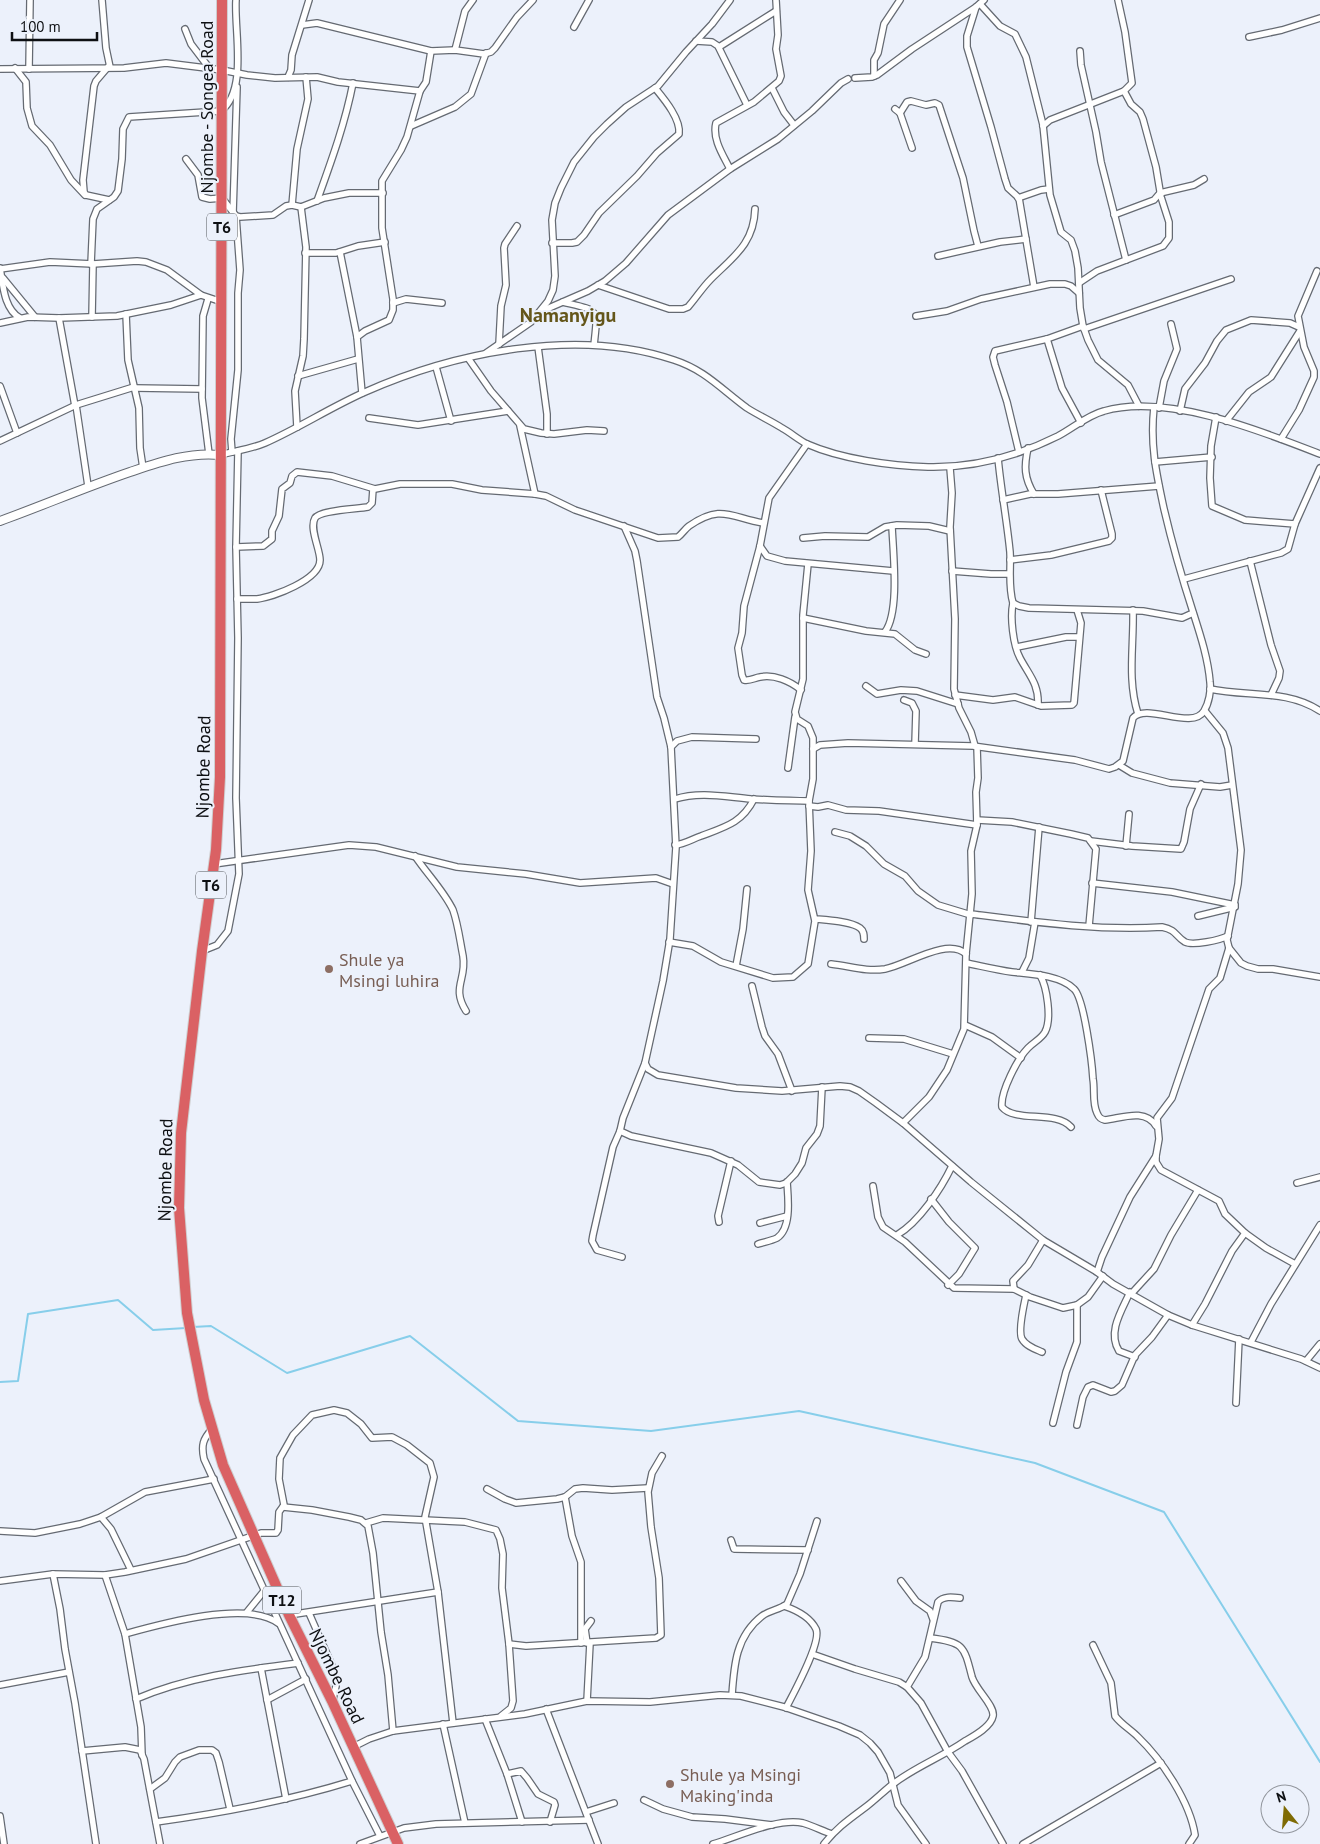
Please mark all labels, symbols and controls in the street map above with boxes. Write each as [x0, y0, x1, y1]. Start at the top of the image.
scale bar [12, 10, 98, 42]
text: 100 m [20, 17, 61, 36]
street label: Njombe - Songea Road [195, 21, 218, 193]
road number: T6 [207, 213, 237, 240]
district label: Namanyigu [520, 302, 616, 328]
street label: Njombe Road [191, 715, 215, 819]
road number: T6 [196, 872, 226, 898]
place label: Shule ya Msingi luhira [339, 948, 439, 992]
marker: Shule ya Msingi luhira [323, 963, 335, 975]
street label: Njombe Road [153, 1118, 177, 1222]
road number: T12 [263, 1586, 301, 1614]
street label: Njombe Road [304, 1625, 370, 1727]
place label: Shule ya Msingi Making'inda [680, 1763, 801, 1807]
marker: Shule ya Msingi Making'inda [664, 1778, 676, 1790]
north arrow [1260, 1784, 1310, 1834]
text: N [1274, 1787, 1288, 1807]

